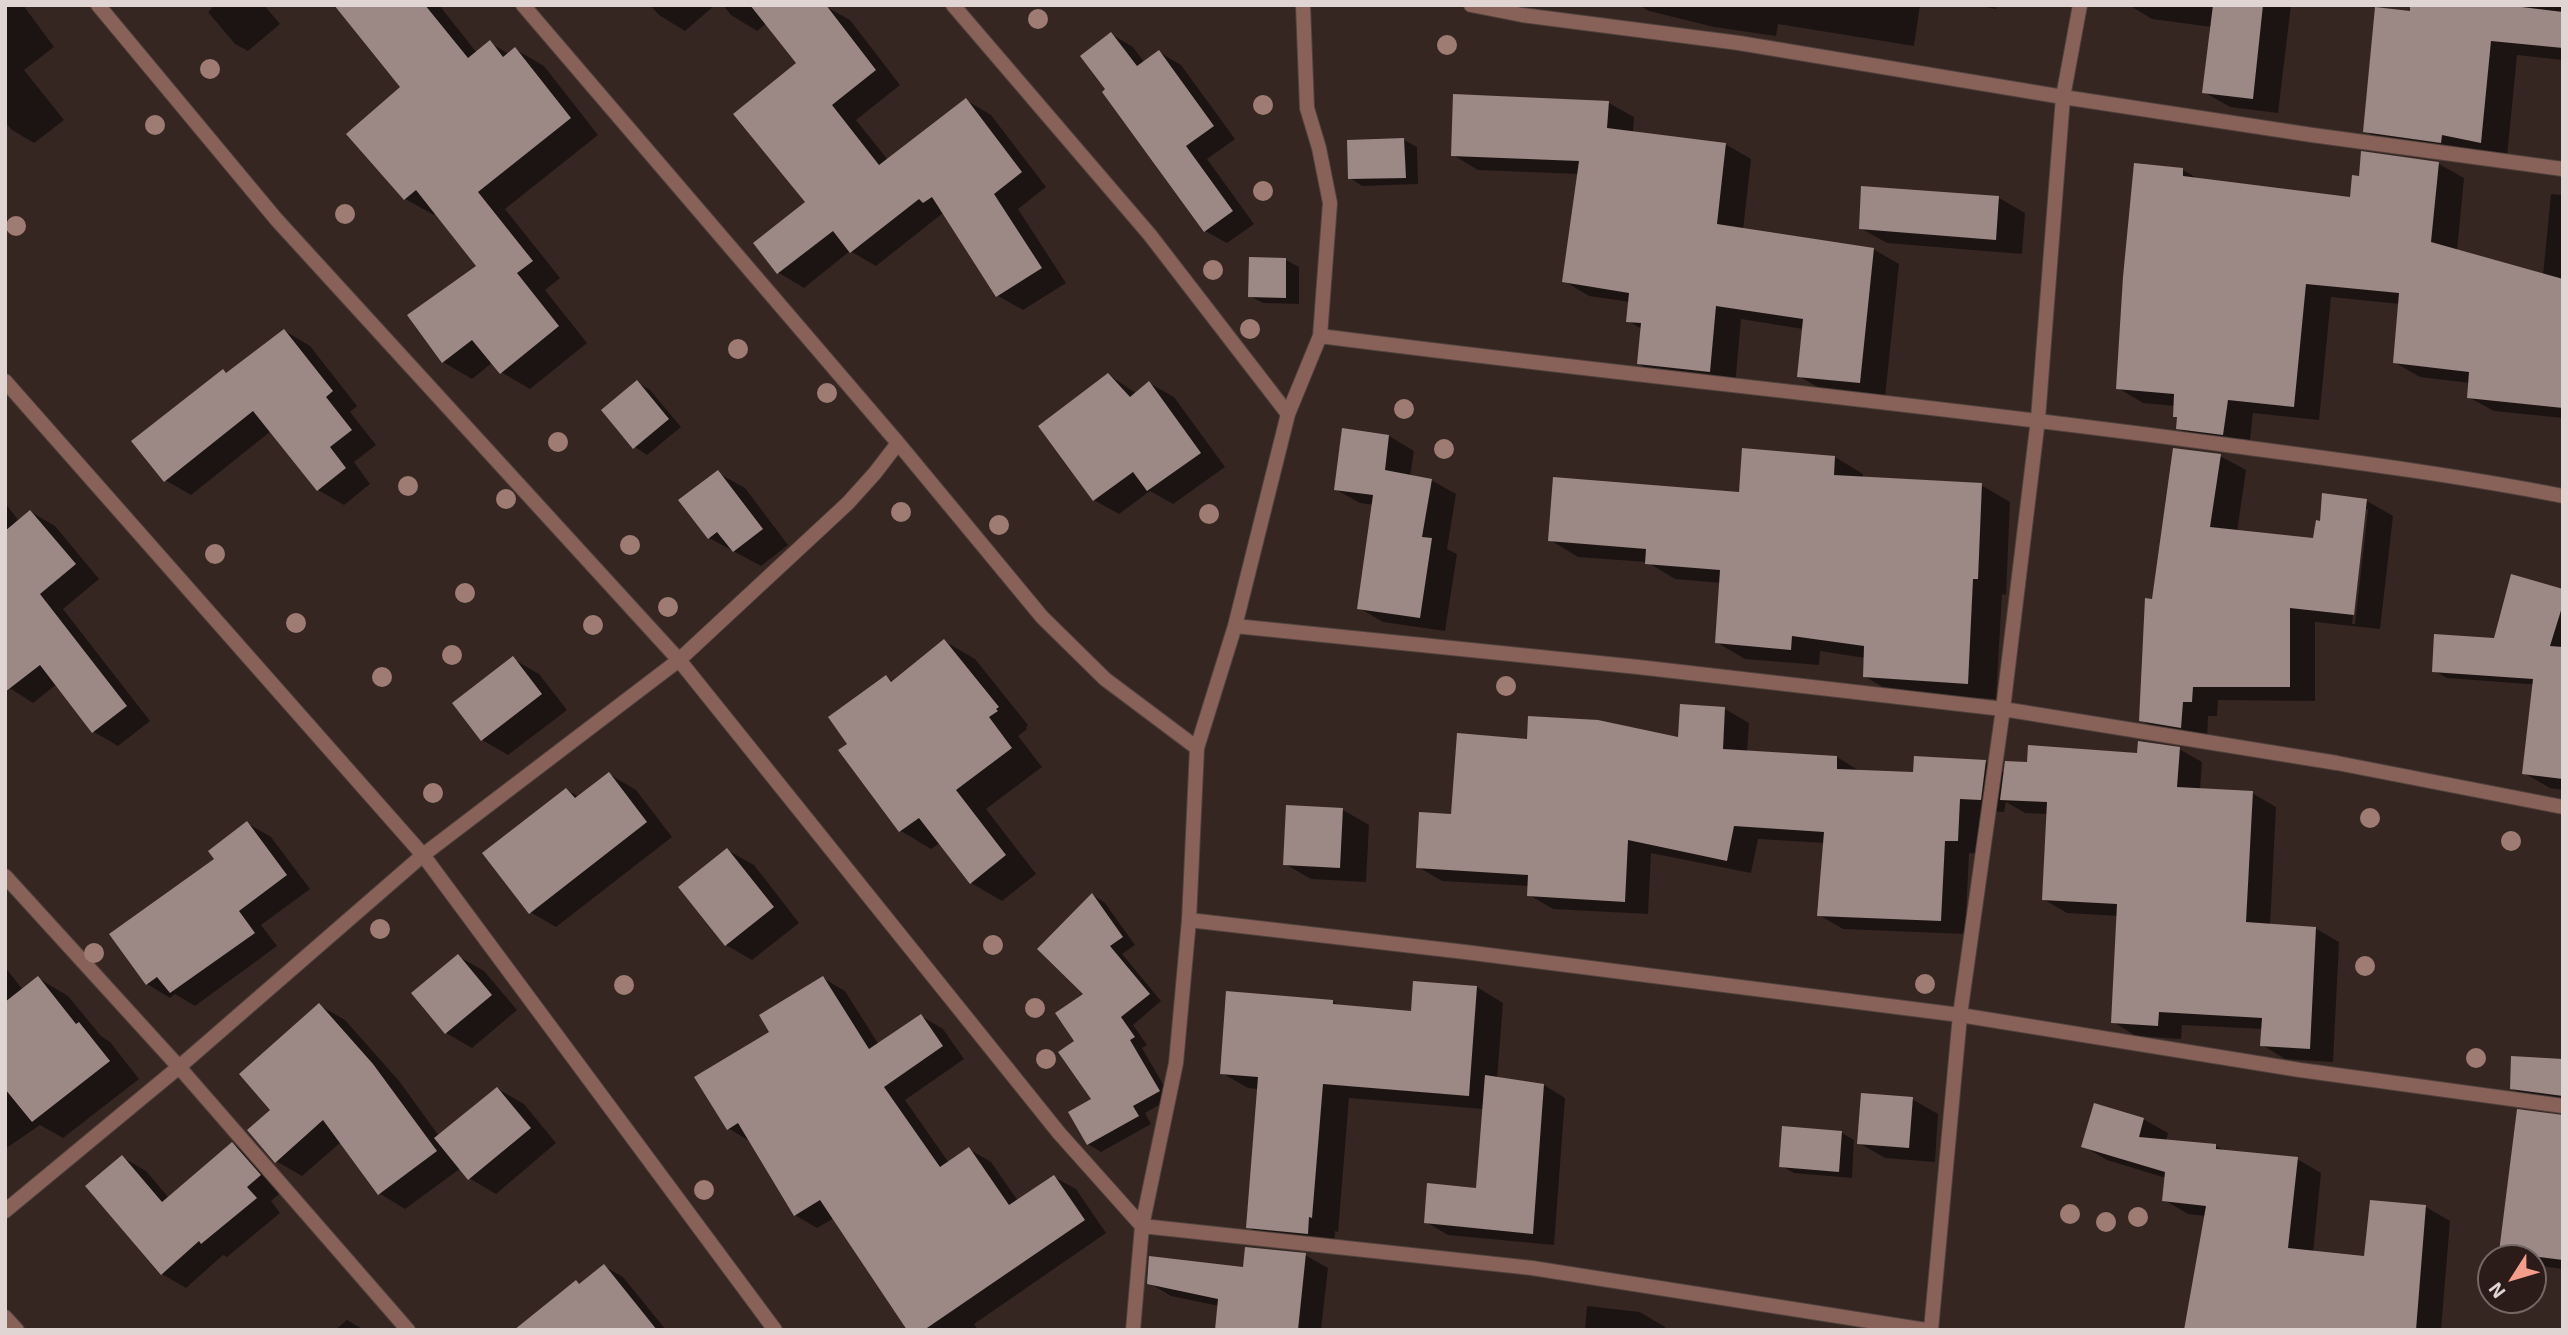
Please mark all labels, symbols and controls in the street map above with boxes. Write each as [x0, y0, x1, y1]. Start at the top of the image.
north arrow [2477, 1244, 2547, 1314]
text: N [2483, 1278, 2510, 1303]

